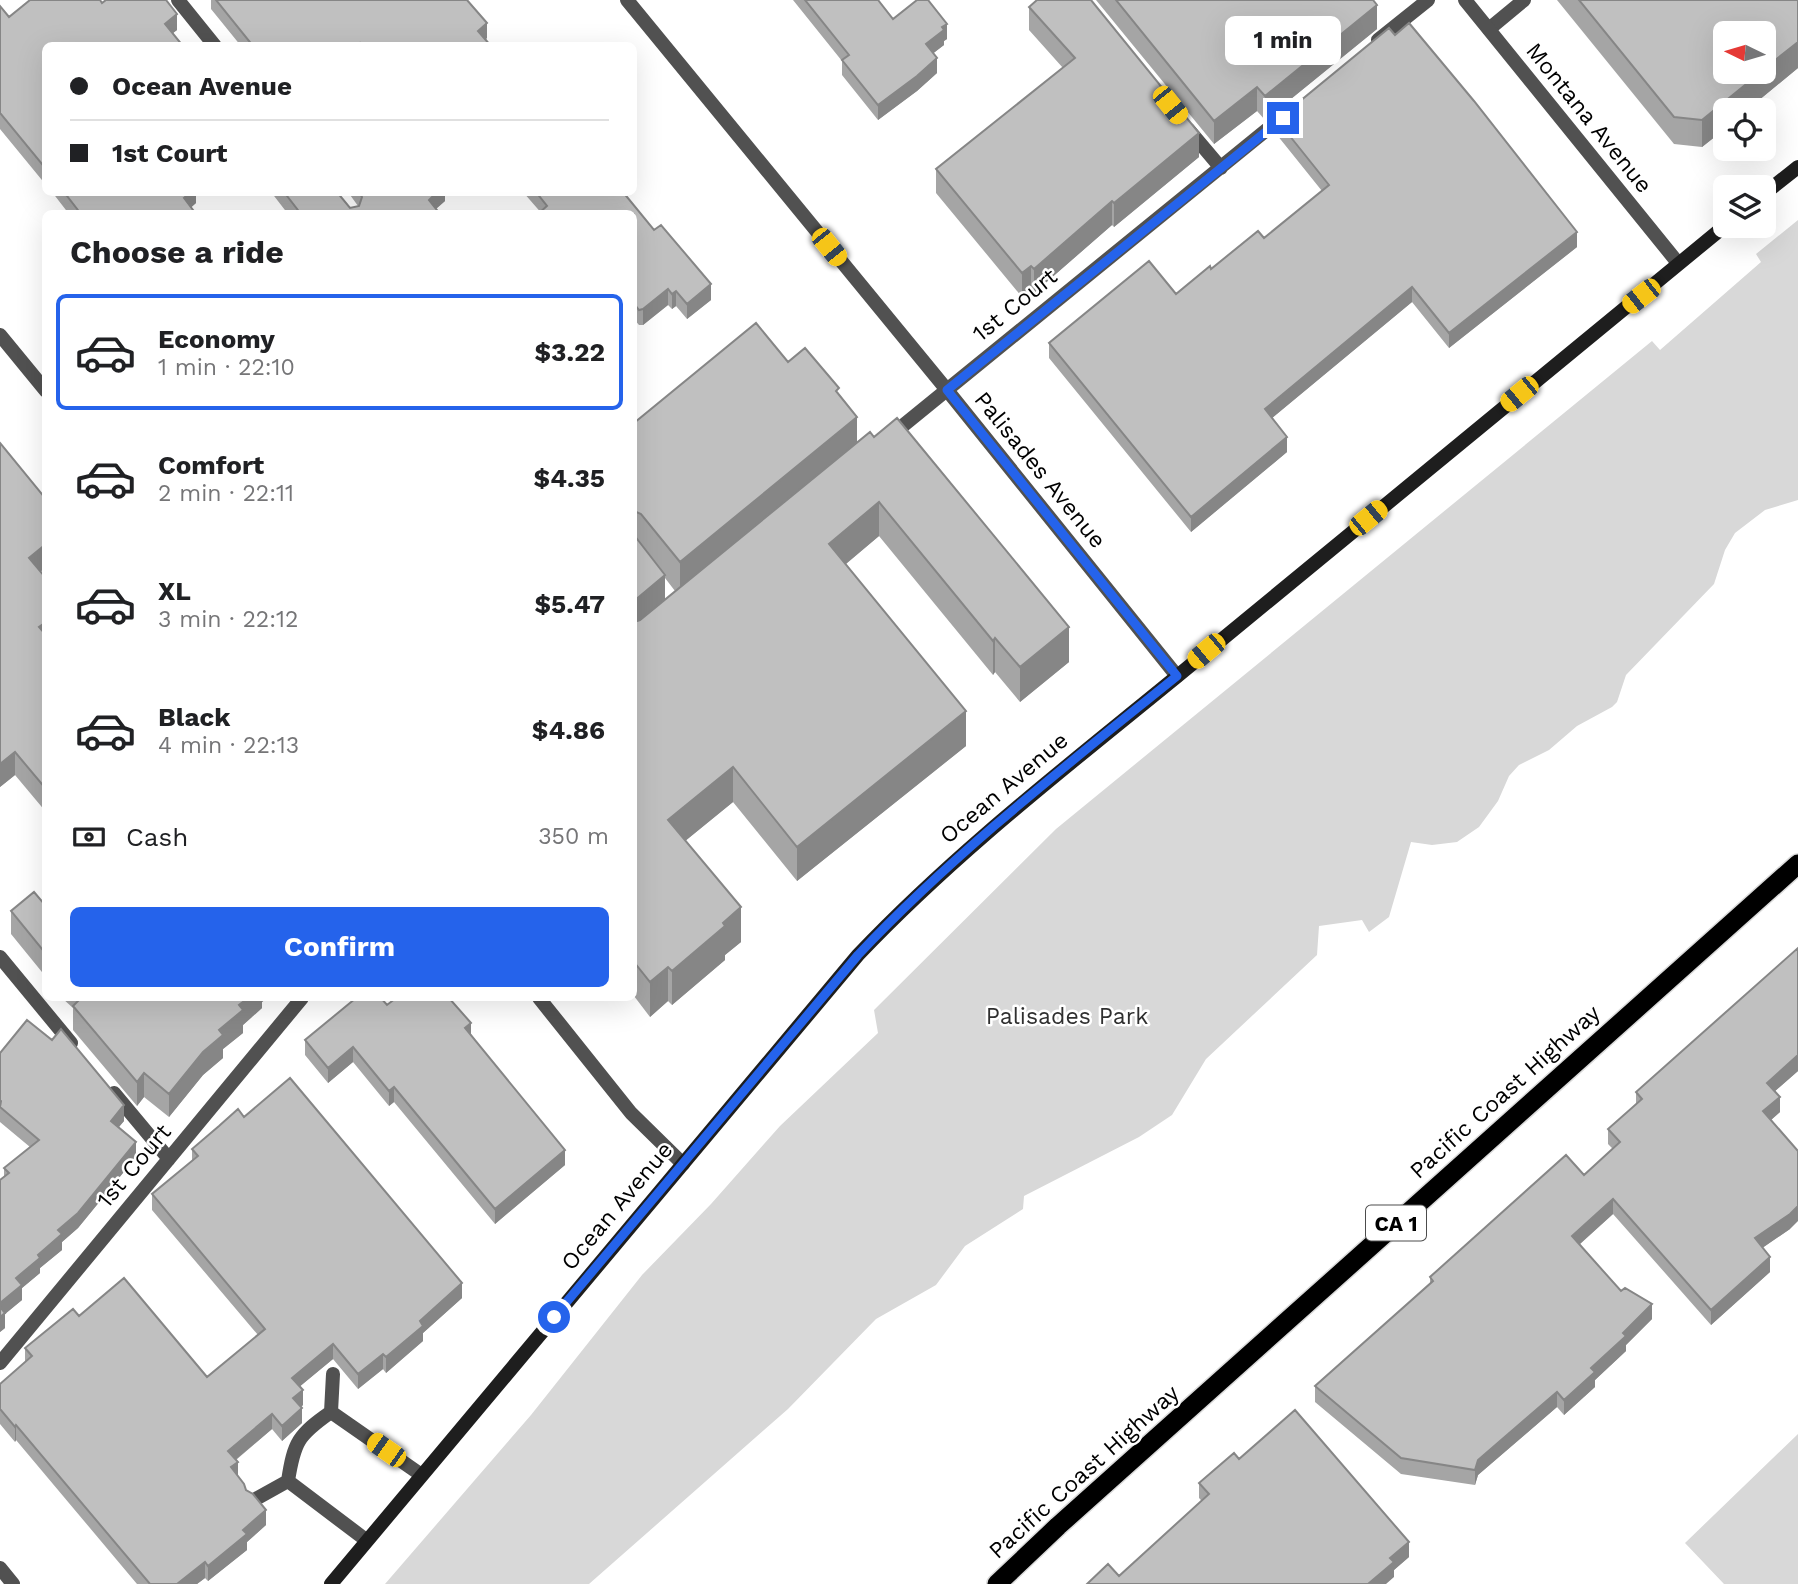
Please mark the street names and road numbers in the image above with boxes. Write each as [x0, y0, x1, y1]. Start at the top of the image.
street label: Montana Avenue [1520, 38, 1658, 198]
street label: 1st Court [967, 263, 1063, 347]
street label: Palisades Avenue [969, 386, 1111, 554]
street label: Ocean Avenue [934, 727, 1074, 849]
street label: Pacific Coast Highway [1404, 999, 1606, 1185]
street label: 1st Court [91, 1118, 177, 1213]
street label: Ocean Avenue [556, 1136, 678, 1276]
road number: CA 1 [1366, 1206, 1426, 1240]
street label: Pacific Coast Highway [983, 1379, 1185, 1565]

